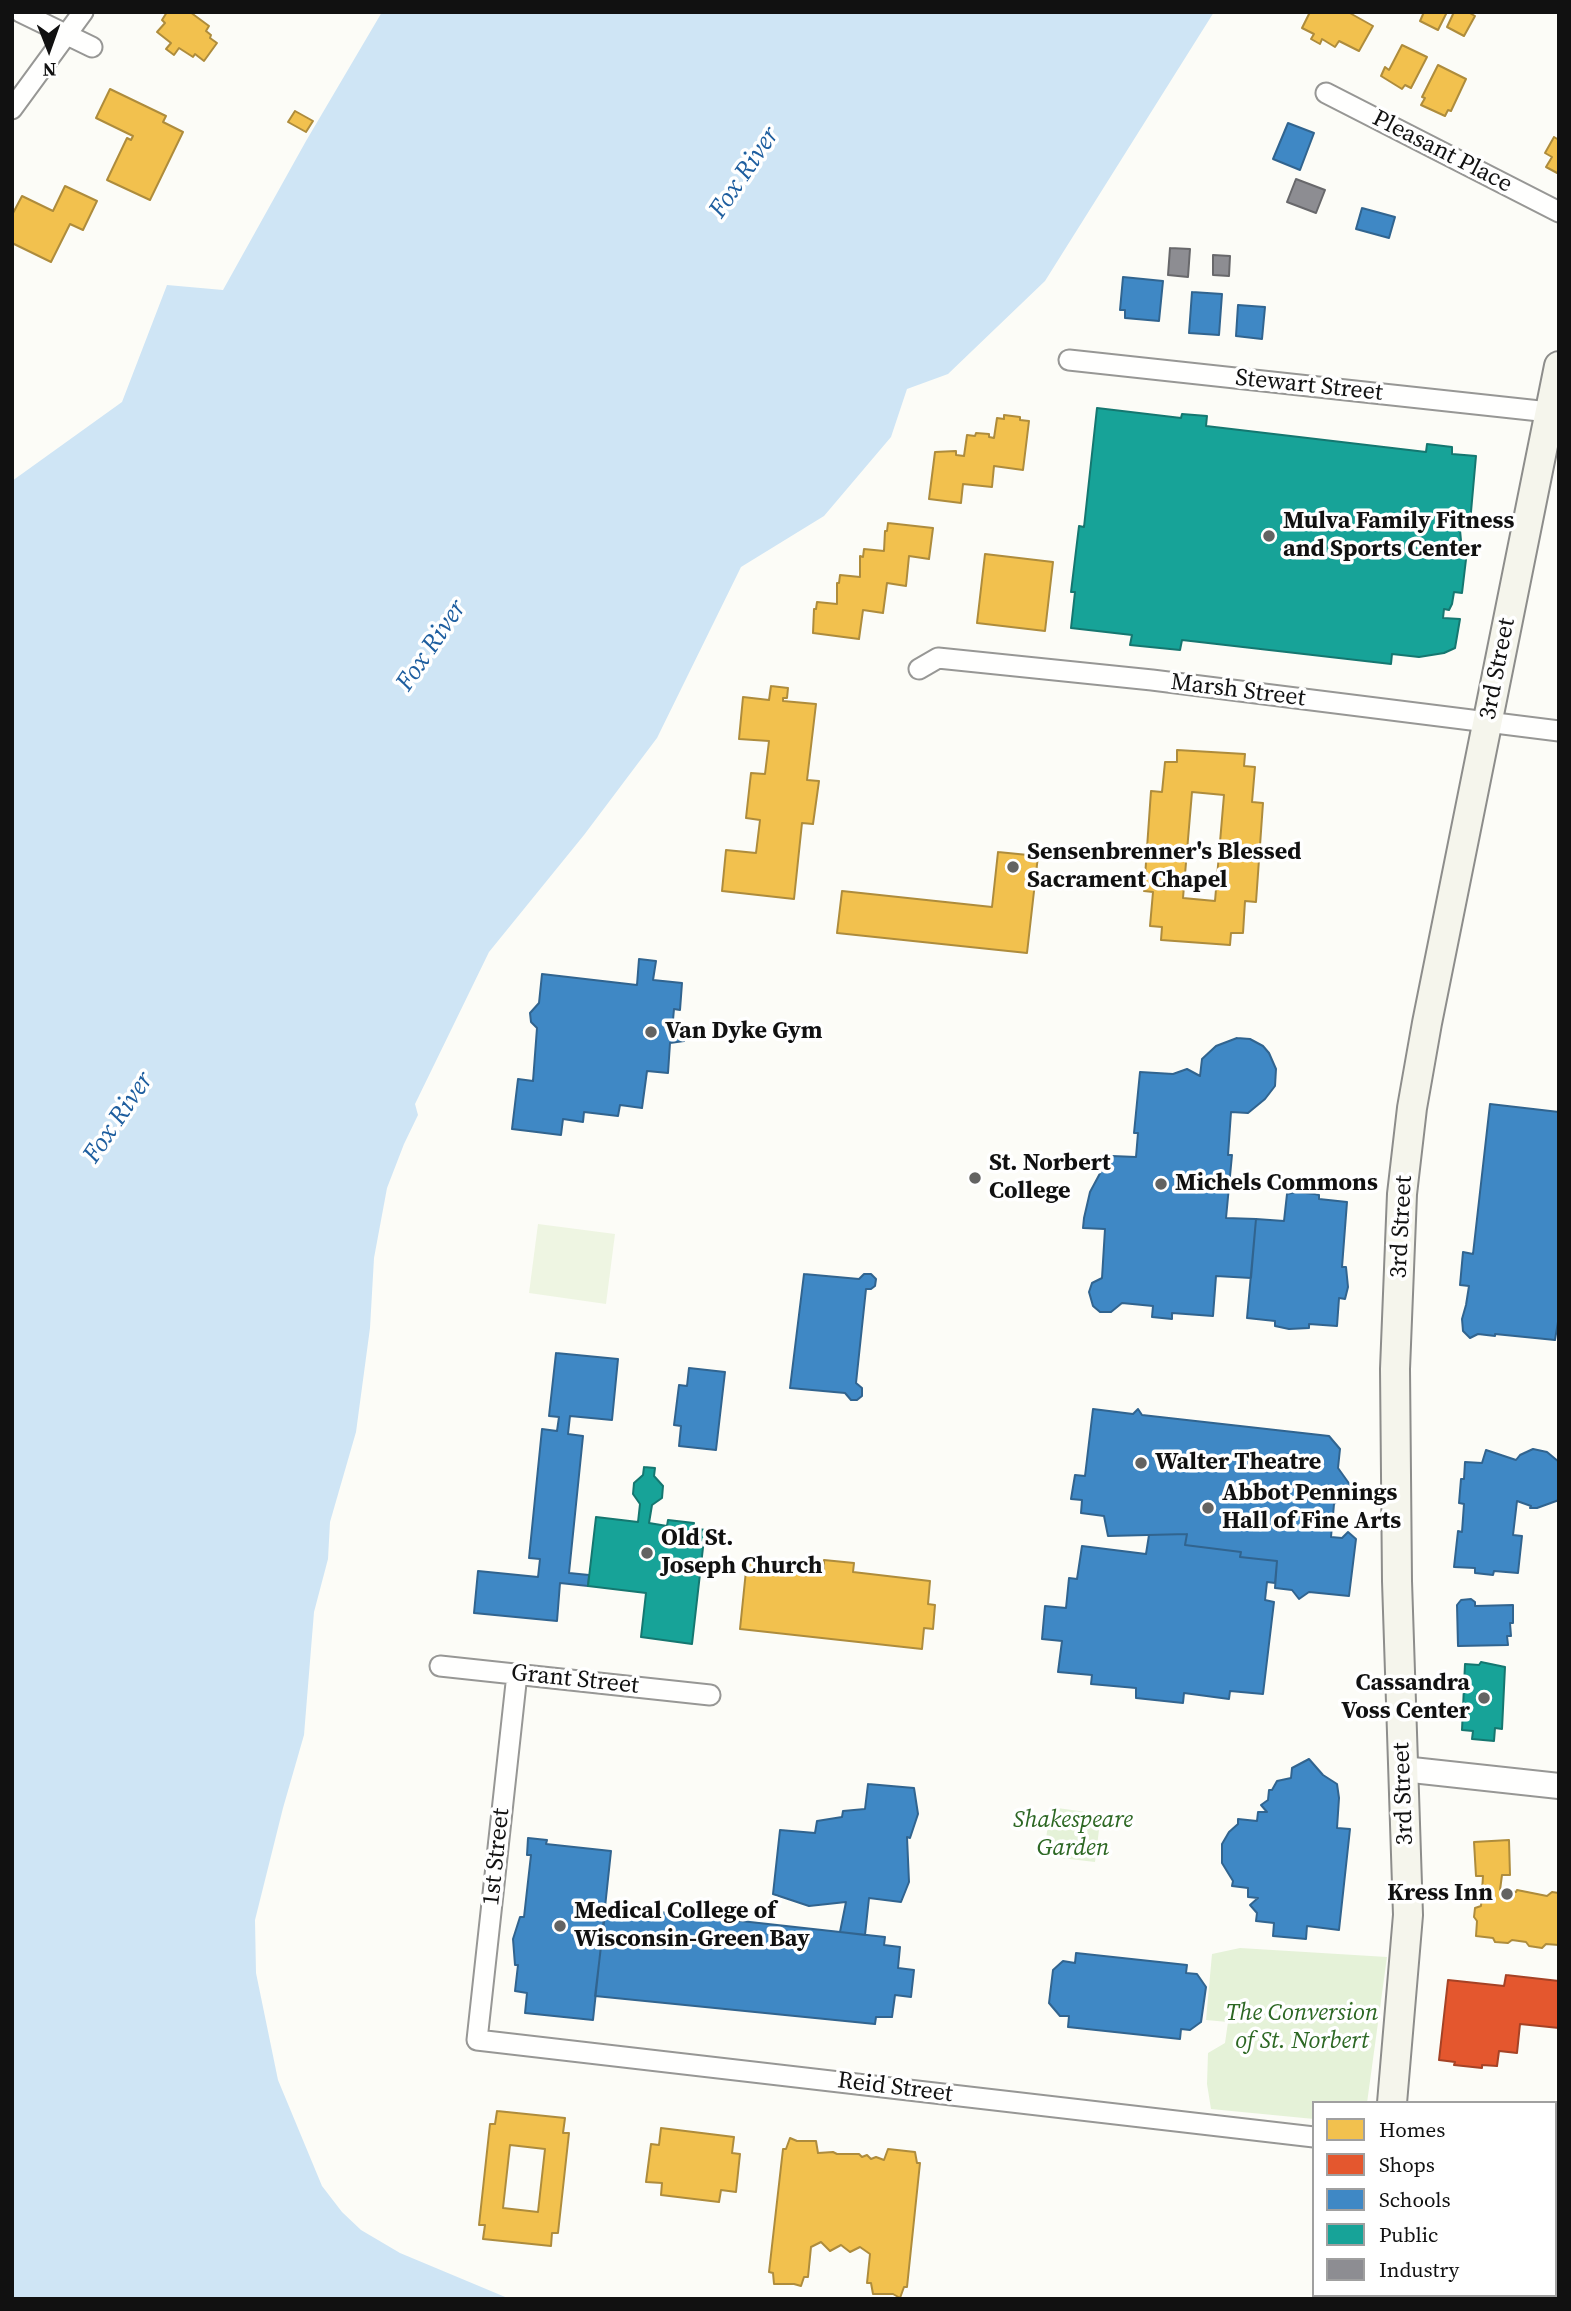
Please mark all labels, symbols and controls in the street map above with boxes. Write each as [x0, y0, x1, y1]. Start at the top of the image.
north arrow [14, 14, 84, 84]
text: N [42, 57, 57, 83]
street label: Pleasant Place [1367, 104, 1517, 200]
water label: Fox River [703, 121, 787, 225]
street label: Stewart Street [1234, 364, 1384, 408]
place label: Mulva Family Fitness and Sports Center [1283, 508, 1514, 564]
marker: Mulva Family Fitness and Sports Center [1261, 528, 1277, 544]
water label: Fox River [390, 594, 474, 698]
street label: 3rd Street [1474, 616, 1522, 722]
street label: Marsh Street [1169, 668, 1307, 714]
place label: Sensenbrenner's Blessed Sacrament Chapel [1027, 839, 1301, 895]
marker: Sensenbrenner's Blessed Sacrament Chapel [1005, 859, 1021, 875]
place label: Van Dyke Gym [665, 1018, 823, 1046]
marker: Van Dyke Gym [643, 1024, 659, 1040]
water label: Fox River [77, 1066, 161, 1170]
place label: St. Norbert College [989, 1150, 1111, 1206]
marker: St. Norbert College [967, 1170, 983, 1186]
place label: Michels Commons [1175, 1170, 1378, 1198]
street label: 3rd Street [1385, 1175, 1419, 1279]
marker: Michels Commons [1153, 1176, 1169, 1192]
place label: Walter Theatre [1155, 1449, 1321, 1477]
marker: Walter Theatre [1133, 1455, 1149, 1471]
place label: Abbot Pennings Hall of Fine Arts [1222, 1480, 1401, 1536]
marker: Abbot Pennings Hall of Fine Arts [1200, 1500, 1216, 1516]
place label: Old St. Joseph Church [661, 1525, 823, 1581]
marker: Old St. Joseph Church [639, 1545, 655, 1561]
street label: Grant Street [510, 1659, 640, 1701]
place label: Cassandra Voss Center [1341, 1670, 1470, 1726]
marker: Cassandra Voss Center [1476, 1690, 1492, 1706]
street label: 3rd Street [1388, 1742, 1420, 1846]
street label: 1st Street [478, 1807, 516, 1907]
park label: Shakespeare Garden [1013, 1807, 1133, 1863]
place label: Kress Inn [1387, 1880, 1493, 1908]
marker: Kress Inn [1499, 1886, 1515, 1902]
place label: Medical College of Wisconsin-Green Bay [574, 1898, 810, 1954]
marker: Medical College of Wisconsin-Green Bay [552, 1918, 568, 1934]
park label: The Conversion of St. Norbert [1226, 2000, 1378, 2056]
street label: Reid Street [836, 2067, 954, 2109]
legend [1312, 2101, 1557, 2297]
text: Homes [1379, 2115, 1445, 2144]
text: Shops [1379, 2150, 1435, 2179]
text: Schools [1379, 2185, 1451, 2214]
text: Public [1379, 2220, 1438, 2249]
text: Industry [1379, 2255, 1459, 2284]

